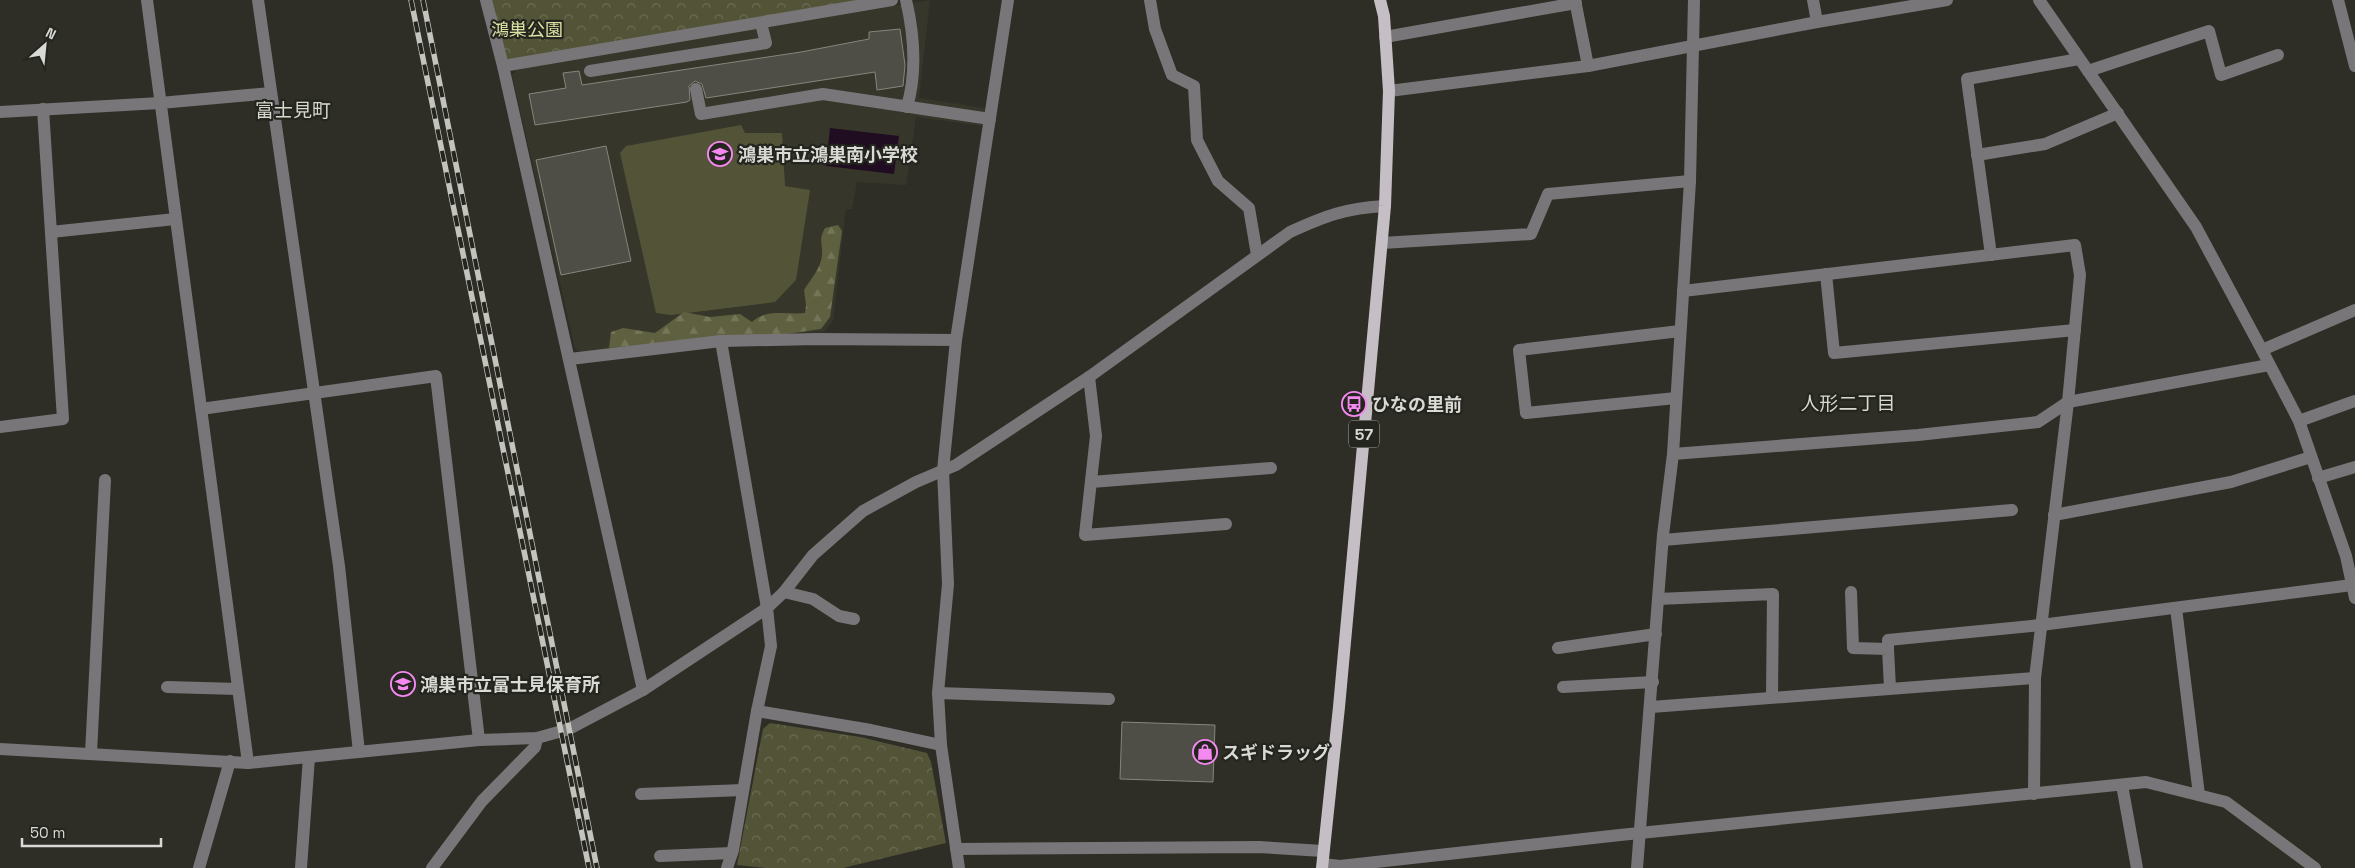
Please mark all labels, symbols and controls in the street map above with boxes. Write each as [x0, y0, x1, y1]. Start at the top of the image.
park label: 鴻巣公園 [491, 18, 563, 41]
north arrow [20, 20, 70, 70]
text: N [43, 23, 59, 44]
district label: 富士見町 [255, 98, 331, 123]
school or university icon: 鴻巣市立鴻巣南小学校 [707, 141, 733, 167]
place label: 鴻巣市立鴻巣南小学校 [738, 143, 918, 166]
bus stop icon: ひなの里前 [1341, 391, 1367, 417]
district label: 人形二丁目 [1800, 391, 1896, 416]
place label: ひなの里前 [1372, 393, 1462, 416]
road number: 57 [1349, 420, 1379, 448]
school or university icon: 鴻巣市立富士見保育所 [390, 671, 416, 697]
place label: 鴻巣市立富士見保育所 [420, 673, 600, 696]
shop icon: スギドラッグ [1192, 739, 1218, 765]
place label: スギドラッグ [1222, 741, 1330, 764]
scale bar [22, 816, 161, 848]
text: 50 m [30, 823, 65, 842]

